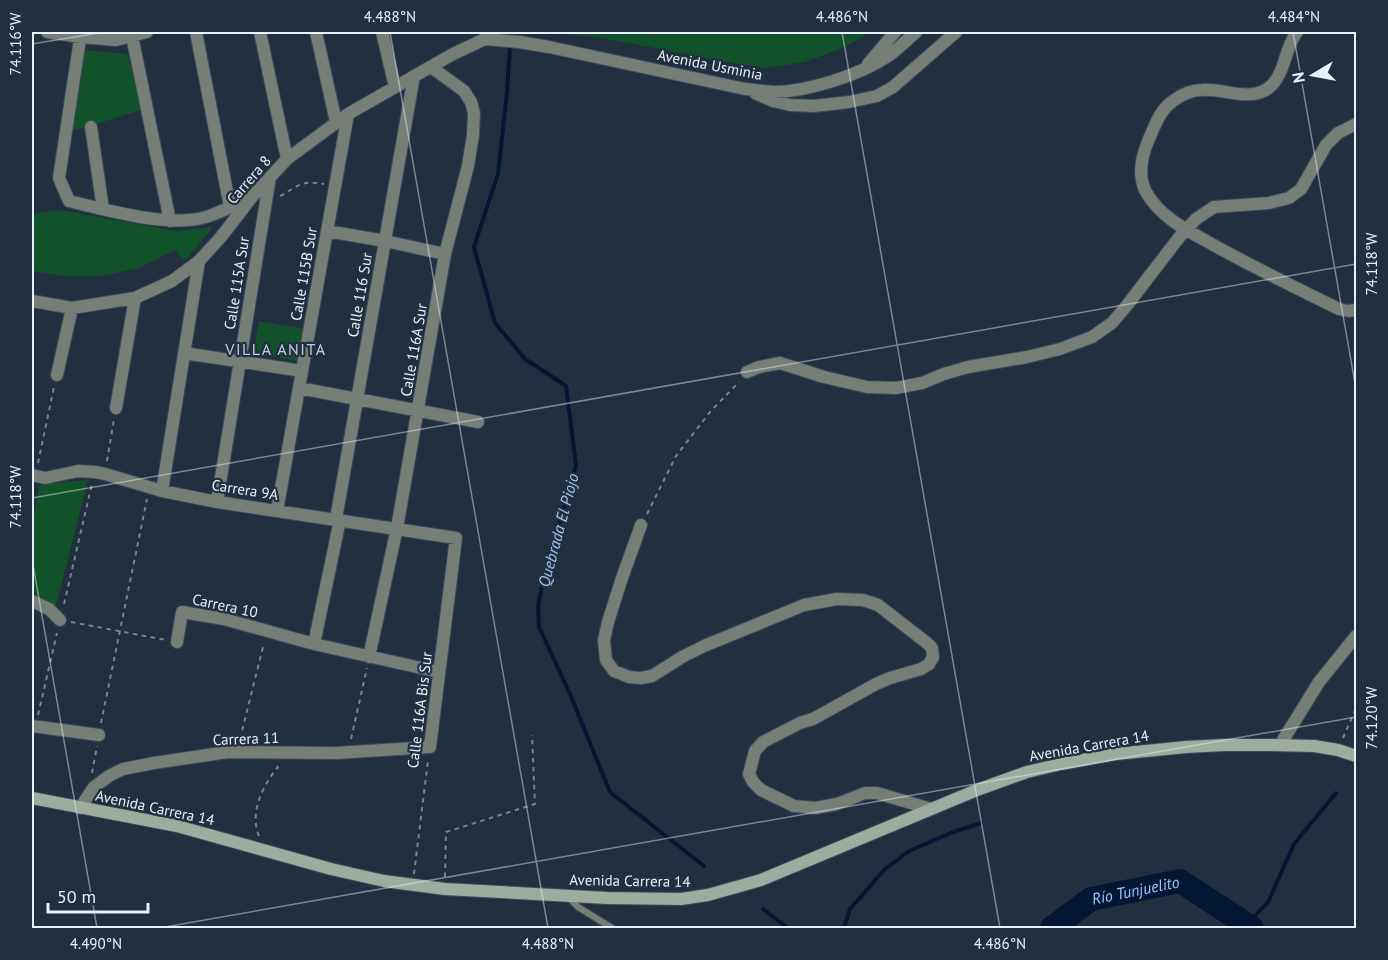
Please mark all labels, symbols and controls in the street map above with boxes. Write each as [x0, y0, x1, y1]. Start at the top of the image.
text: 4.488°N [364, 7, 416, 26]
text: 4.486°N [816, 7, 868, 26]
text: 4.484°N [1268, 7, 1320, 26]
text: 74.116°W [6, 12, 25, 75]
street label: Avenida Usminia [656, 45, 764, 84]
north arrow [1283, 45, 1343, 105]
text: N [1287, 71, 1309, 85]
street label: Carrera 8 [222, 151, 275, 208]
street label: Calle 115B Sur [286, 226, 321, 322]
text: 74.118°W [1362, 232, 1381, 295]
street label: Calle 115A Sur [220, 235, 253, 331]
street label: Calle 116 Sur [343, 251, 376, 339]
street label: Calle 116A Sur [396, 302, 431, 398]
district label: VILLA ANITA [224, 339, 327, 359]
text: 74.118°W [6, 465, 25, 528]
water label: Quebrada El Piojo [533, 471, 583, 589]
street label: Carrera 9A [210, 475, 280, 504]
street label: Carrera 10 [191, 589, 260, 622]
street label: Calle 116A Bis Sur [403, 651, 436, 769]
text: 74.120°W [1362, 686, 1381, 749]
street label: Avenida Carrera 14 [1028, 726, 1150, 765]
street label: Carrera 11 [212, 728, 280, 749]
street label: Avenida Carrera 14 [94, 786, 216, 829]
street label: Avenida Carrera 14 [569, 870, 691, 891]
water label: Río Tunjuelito [1090, 871, 1181, 909]
scale bar [48, 876, 148, 914]
text: 50 m [57, 885, 96, 908]
text: 4.490°N [70, 934, 122, 953]
text: 4.488°N [522, 934, 574, 953]
text: 4.486°N [974, 934, 1026, 953]

